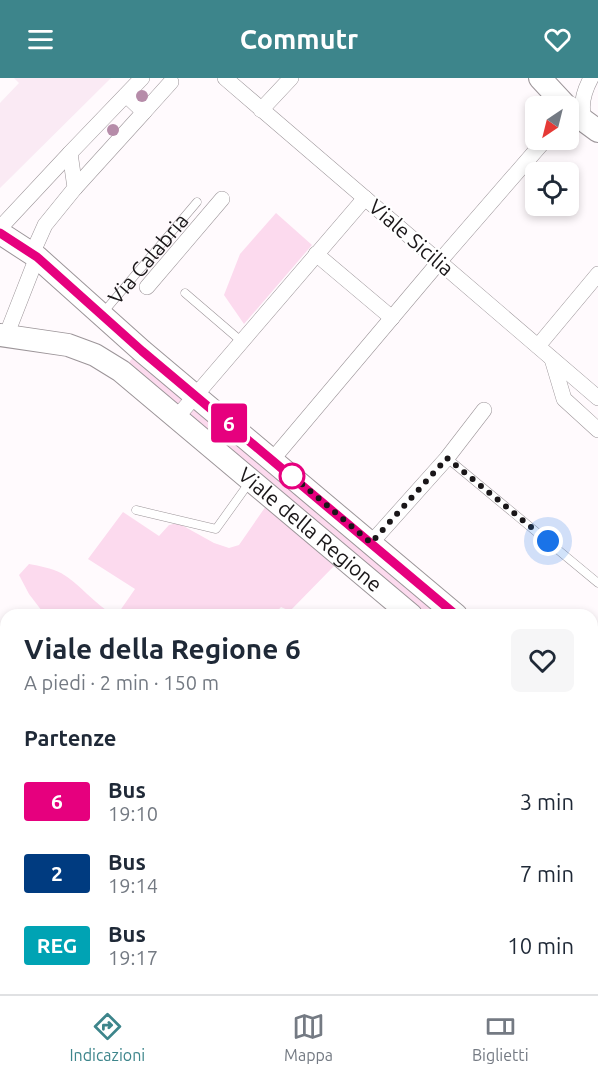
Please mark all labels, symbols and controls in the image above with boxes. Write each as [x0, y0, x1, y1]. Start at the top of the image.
icon: menu [24, 23, 57, 56]
icon: heart [541, 23, 574, 56]
text: Commutr [240, 24, 358, 54]
north arrow [525, 96, 579, 150]
map controls [525, 96, 579, 216]
button: locate [525, 162, 579, 216]
street label: Viale Sicilia [364, 194, 459, 280]
street label: Via Calabria [103, 208, 193, 309]
line badge: 6 [210, 404, 248, 442]
text: 6 [223, 411, 235, 435]
street label: Viale della Regione [234, 462, 387, 596]
unlabelled marker [279, 463, 305, 489]
your location [533, 526, 563, 556]
button: heart [511, 629, 574, 692]
text: Viale della Regione 6 [24, 633, 301, 664]
text: A piedi · 2 min · 150 m [24, 671, 219, 694]
text: Partenze [24, 725, 116, 750]
text: Bus [108, 777, 146, 802]
text: 6 [51, 789, 63, 813]
text: 3 min [520, 789, 574, 814]
text: 19:10 [108, 802, 158, 825]
text: Bus [108, 849, 146, 874]
text: 2 [51, 861, 63, 885]
text: 7 min [520, 861, 574, 886]
text: 19:14 [108, 874, 158, 897]
text: Bus [108, 921, 146, 946]
text: REG [37, 933, 77, 957]
text: 10 min [507, 933, 574, 958]
text: 19:17 [108, 946, 158, 969]
tab: Indicazioni [69, 1010, 145, 1064]
tab: Mappa [284, 1010, 333, 1064]
tab: Biglietti [472, 1010, 529, 1064]

